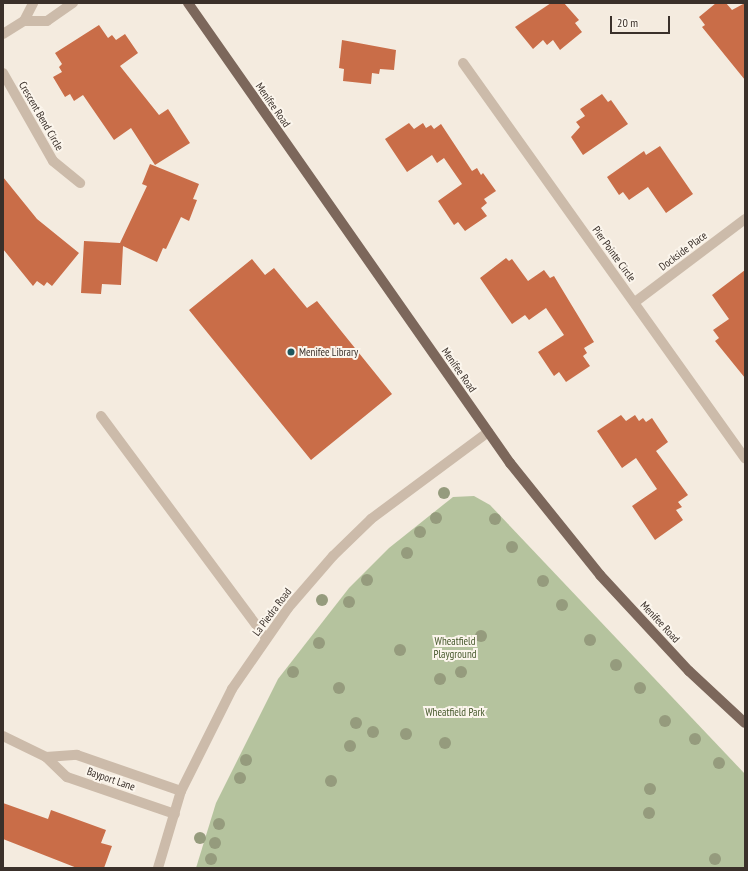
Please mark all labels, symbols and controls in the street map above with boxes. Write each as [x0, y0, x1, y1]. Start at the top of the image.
scale bar [612, 8, 672, 34]
text: 20 m [617, 15, 638, 30]
street label: Crescent Bend Circle [16, 79, 66, 153]
street label: Menifee Road [253, 80, 293, 130]
street label: Pier Pointe Circle [590, 224, 638, 284]
street label: Dockside Place [656, 229, 710, 273]
place label: Menifee Library [299, 345, 358, 359]
street label: Menifee Road [439, 345, 479, 395]
marker: Menifee Library [286, 347, 296, 357]
street label: La Piedra Road [250, 586, 294, 638]
street label: Menifee Road [638, 599, 682, 645]
park label: Wheatfield Playground [434, 635, 476, 661]
park label: Wheatfield Park [425, 705, 485, 719]
street label: Bayport Lane [85, 765, 137, 793]

